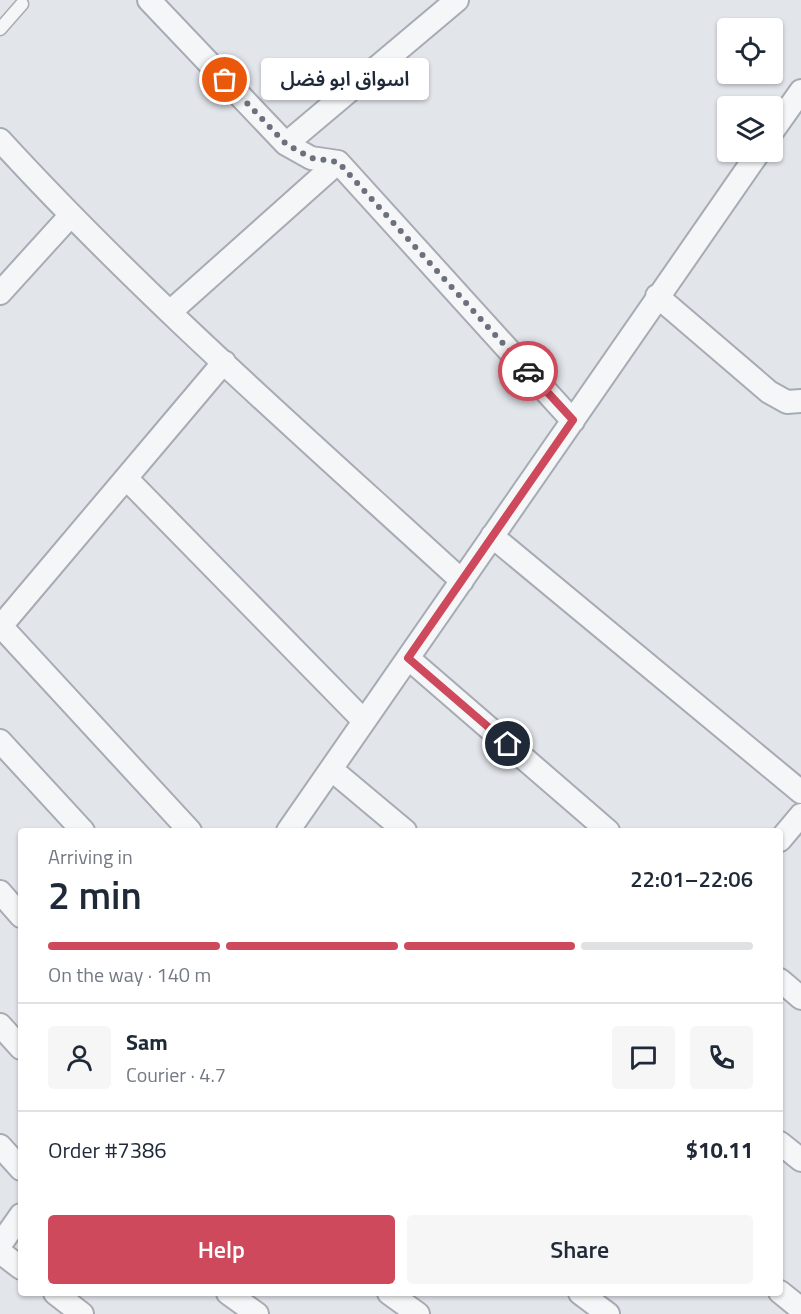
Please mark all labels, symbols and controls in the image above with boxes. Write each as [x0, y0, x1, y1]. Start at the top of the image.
map controls [717, 18, 783, 162]
button: locate [717, 18, 783, 84]
pin [199, 54, 250, 105]
callout: اسواق ابو فضل [261, 59, 429, 101]
icon: bag [208, 63, 241, 96]
text: اسواق ابو فضل [280, 63, 410, 94]
button: layers [717, 96, 783, 162]
courier [498, 341, 558, 401]
icon: car [512, 355, 545, 388]
pin [482, 718, 533, 769]
icon: home [491, 727, 524, 760]
text: Arriving in [48, 841, 133, 872]
text: 22:01–22:06 [630, 862, 753, 896]
text: 2 min [48, 865, 142, 924]
text: On the way · 140 m [48, 959, 211, 990]
text: Sam [126, 1025, 168, 1059]
button: person [48, 1026, 111, 1089]
button: chat [612, 1026, 675, 1089]
button: phone [690, 1026, 753, 1089]
text: Courier · 4.7 [126, 1059, 226, 1090]
text: Order #7386 [48, 1133, 167, 1167]
text: $10.11 [686, 1133, 753, 1167]
button: Help [48, 1215, 395, 1284]
button: Share [407, 1215, 753, 1284]

